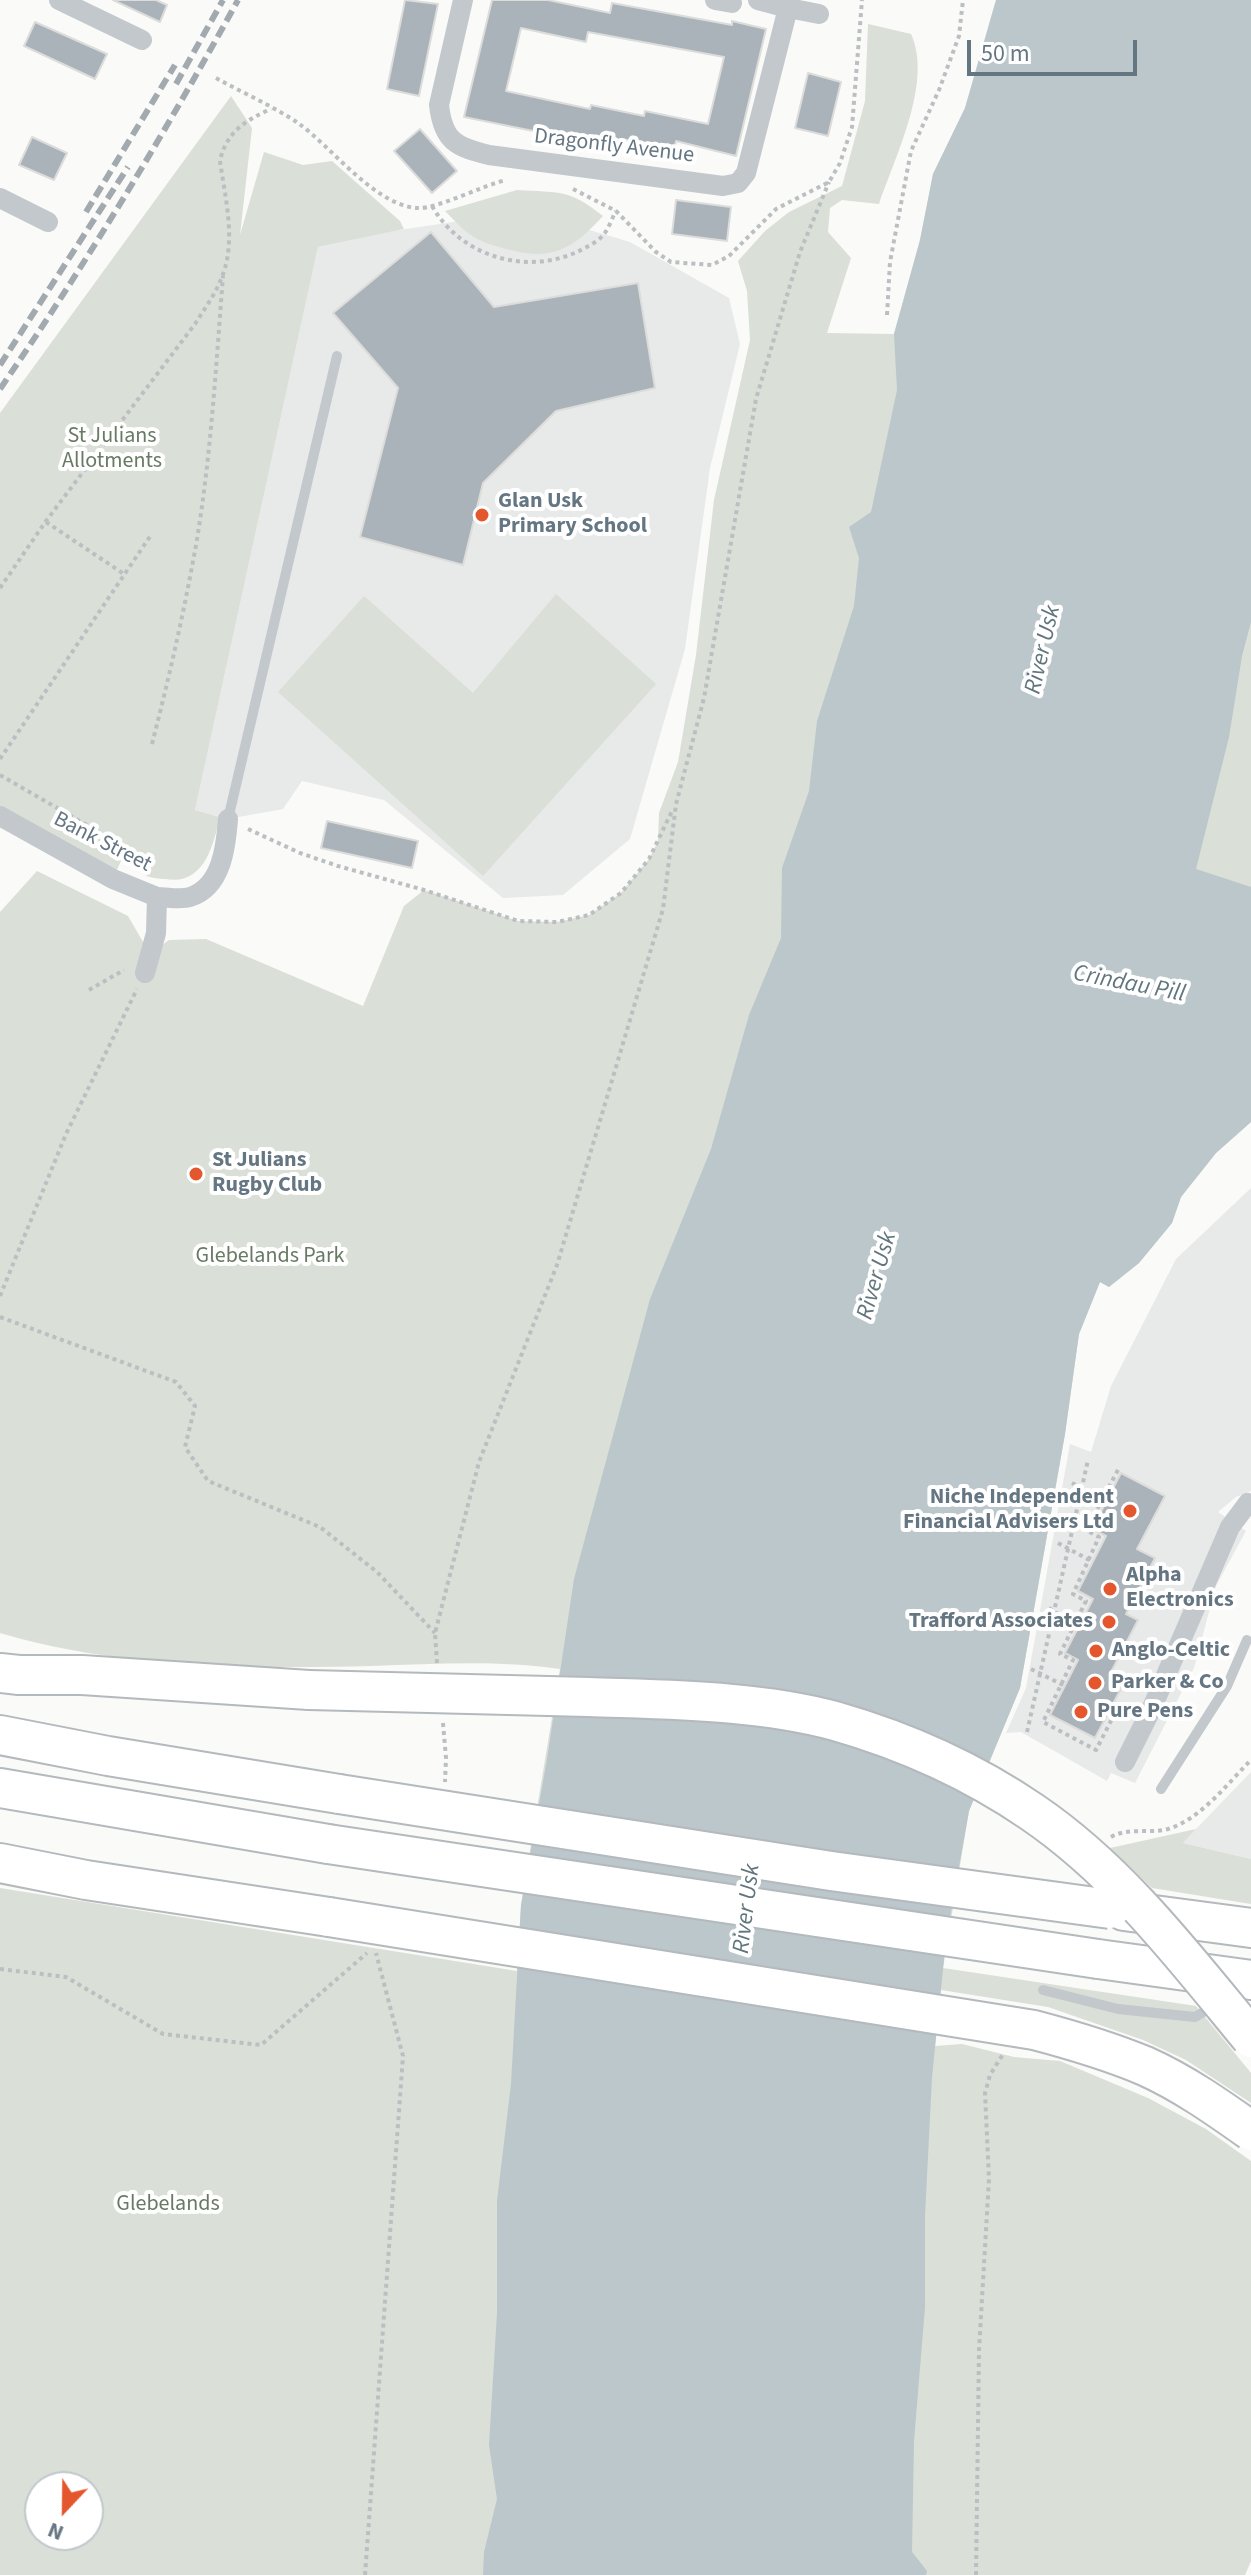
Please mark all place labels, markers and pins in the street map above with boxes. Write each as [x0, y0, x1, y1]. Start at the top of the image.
place label: Glan Usk Primary School [498, 489, 647, 540]
marker: Glan Usk Primary School [473, 506, 491, 524]
place label: St Julians Rugby Club [212, 1148, 322, 1200]
marker: St Julians Rugby Club [187, 1165, 205, 1183]
place label: Niche Independent Financial Advisers Ltd [903, 1485, 1114, 1536]
marker: Niche Independent Financial Advisers Ltd [1121, 1502, 1139, 1520]
place label: Alpha Electronics [1126, 1563, 1234, 1614]
marker: Alpha Electronics [1101, 1580, 1119, 1598]
place label: Trafford Associates [909, 1609, 1093, 1635]
marker: Trafford Associates [1100, 1613, 1118, 1631]
place label: Anglo-Celtic [1112, 1638, 1230, 1664]
marker: Anglo-Celtic [1087, 1642, 1105, 1660]
place label: Parker & Co [1111, 1670, 1224, 1696]
marker: Parker & Co [1086, 1674, 1104, 1692]
place label: Pure Pens [1097, 1699, 1193, 1725]
marker: Pure Pens [1072, 1703, 1090, 1721]

